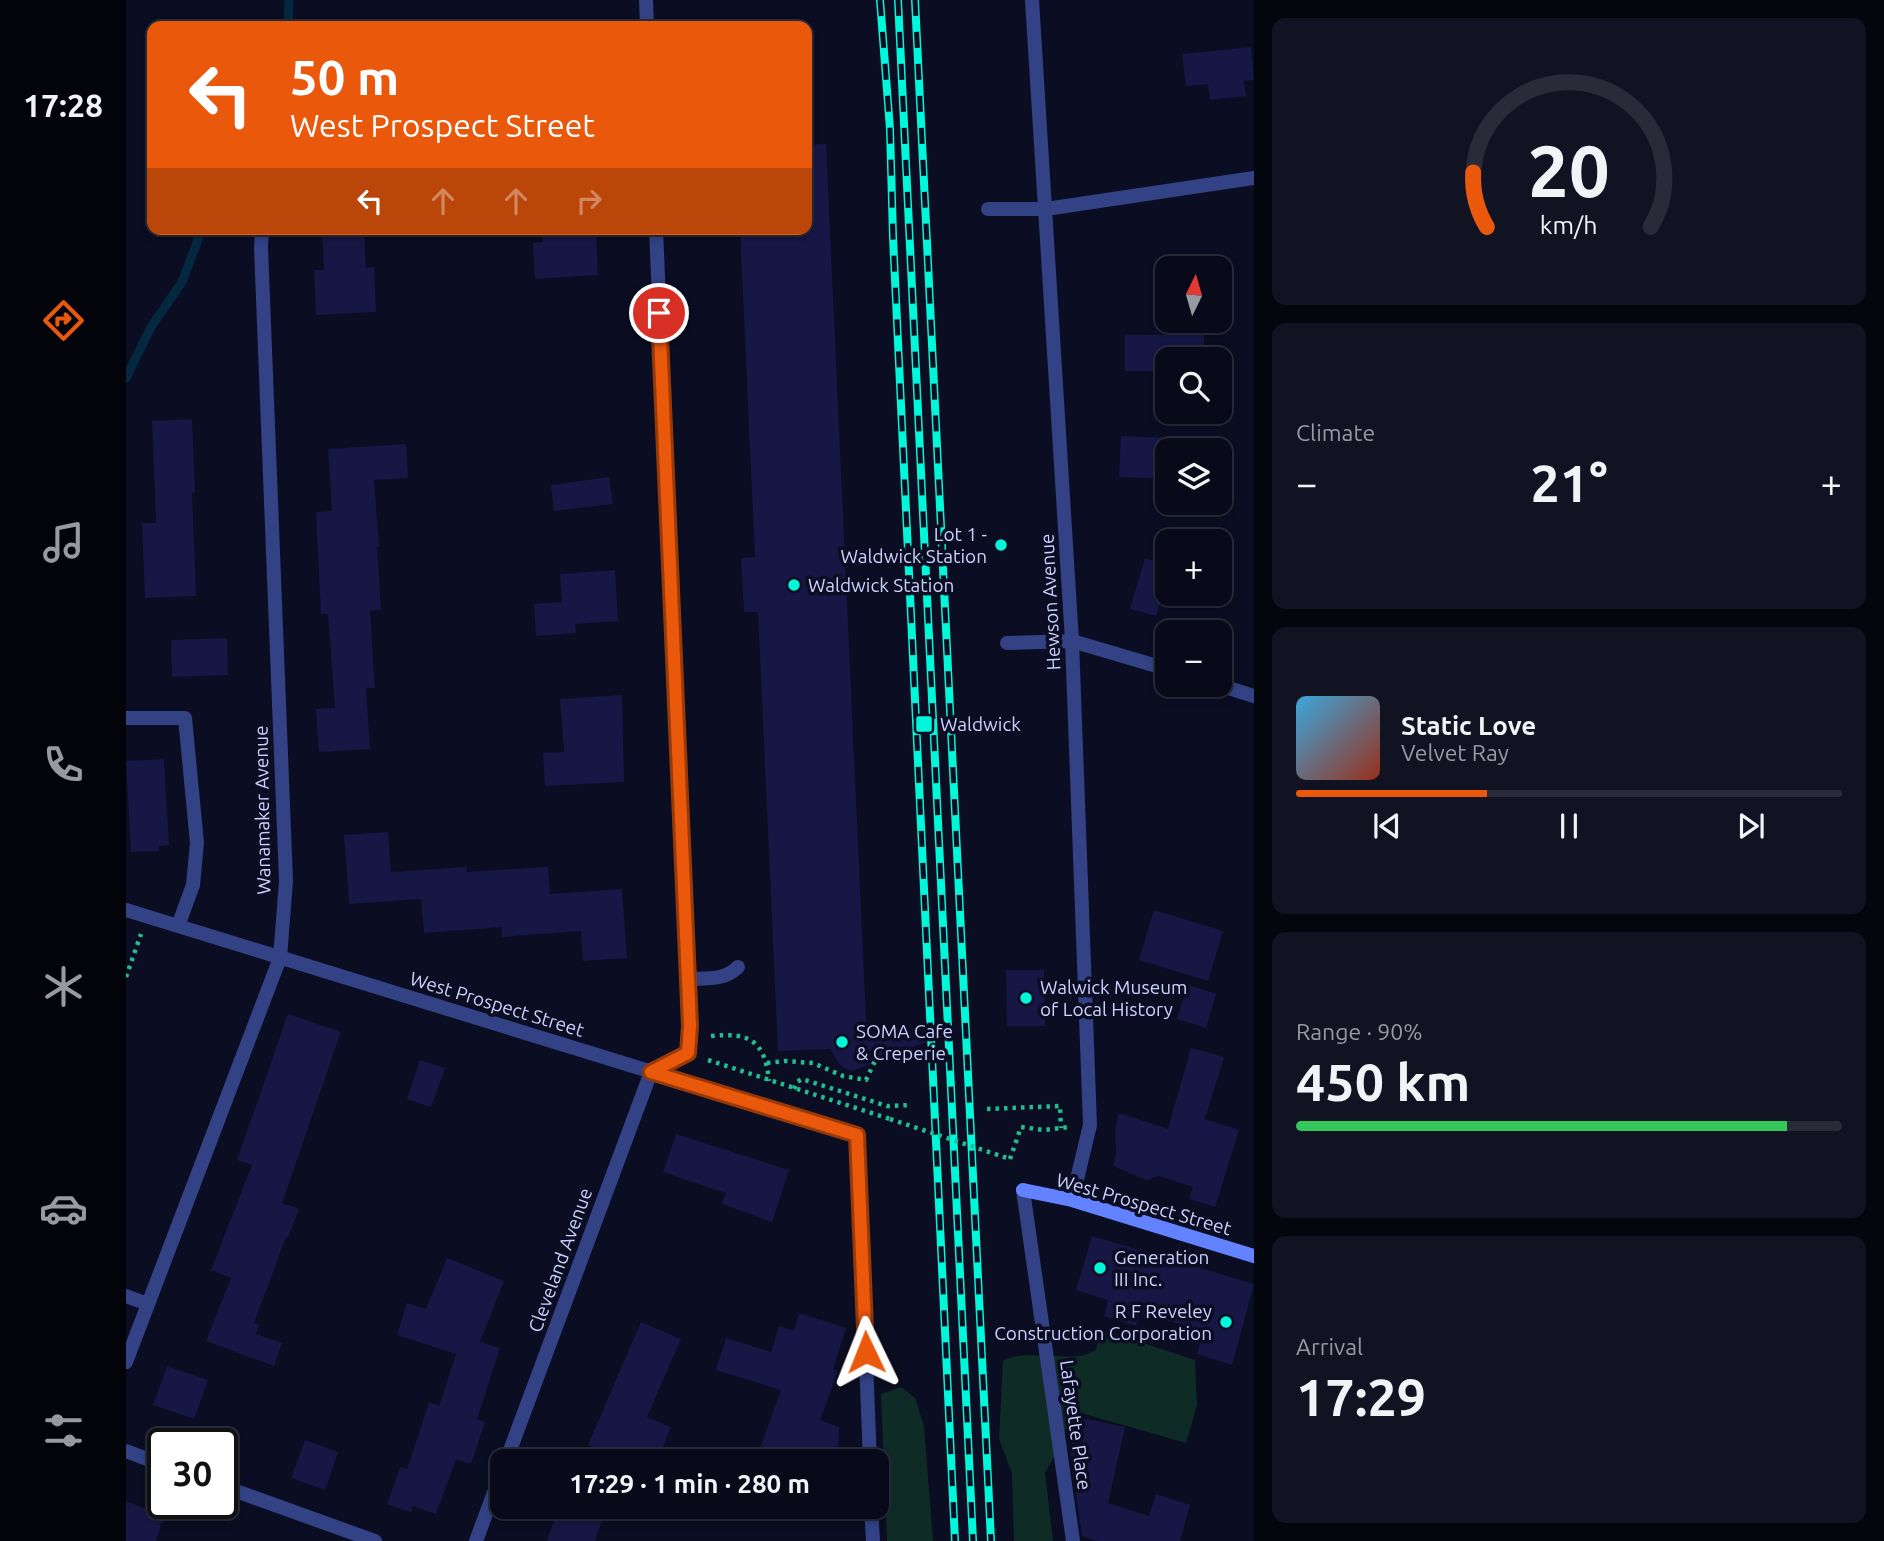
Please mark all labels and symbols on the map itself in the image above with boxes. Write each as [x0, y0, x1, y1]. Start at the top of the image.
north arrow [1155, 256, 1232, 332]
pin [629, 283, 689, 343]
place label: Lot 1 - Waldwick Station [841, 523, 987, 567]
street label: Hewson Avenue [1035, 533, 1065, 671]
marker: Lot 1 - Waldwick Station [993, 537, 1009, 553]
place label: Waldwick Station [808, 574, 954, 596]
marker: Waldwick Station [786, 577, 802, 593]
place label: Waldwick [940, 713, 1021, 735]
marker: Waldwick [914, 714, 934, 734]
street label: Wanamaker Avenue [250, 725, 274, 895]
street label: West Prospect Street [407, 967, 587, 1041]
place label: Walwick Museum of Local History [1040, 976, 1187, 1020]
marker: Walwick Museum of Local History [1018, 990, 1034, 1006]
place label: SOMA Cafe & Creperie [856, 1020, 953, 1064]
marker: SOMA Cafe & Creperie [834, 1034, 850, 1050]
street label: West Prospect Street [1054, 1168, 1235, 1240]
street label: Cleveland Avenue [524, 1185, 596, 1335]
place label: Generation III Inc. [1114, 1246, 1209, 1290]
marker: Generation III Inc. [1092, 1260, 1108, 1276]
place label: R F Reveley Construction Corporation [994, 1300, 1212, 1344]
marker: R F Reveley Construction Corporation [1218, 1314, 1234, 1330]
position arrow [829, 1315, 903, 1389]
street label: Lafayette Place [1056, 1359, 1096, 1491]
speed limit sign: 30 [147, 1428, 238, 1519]

